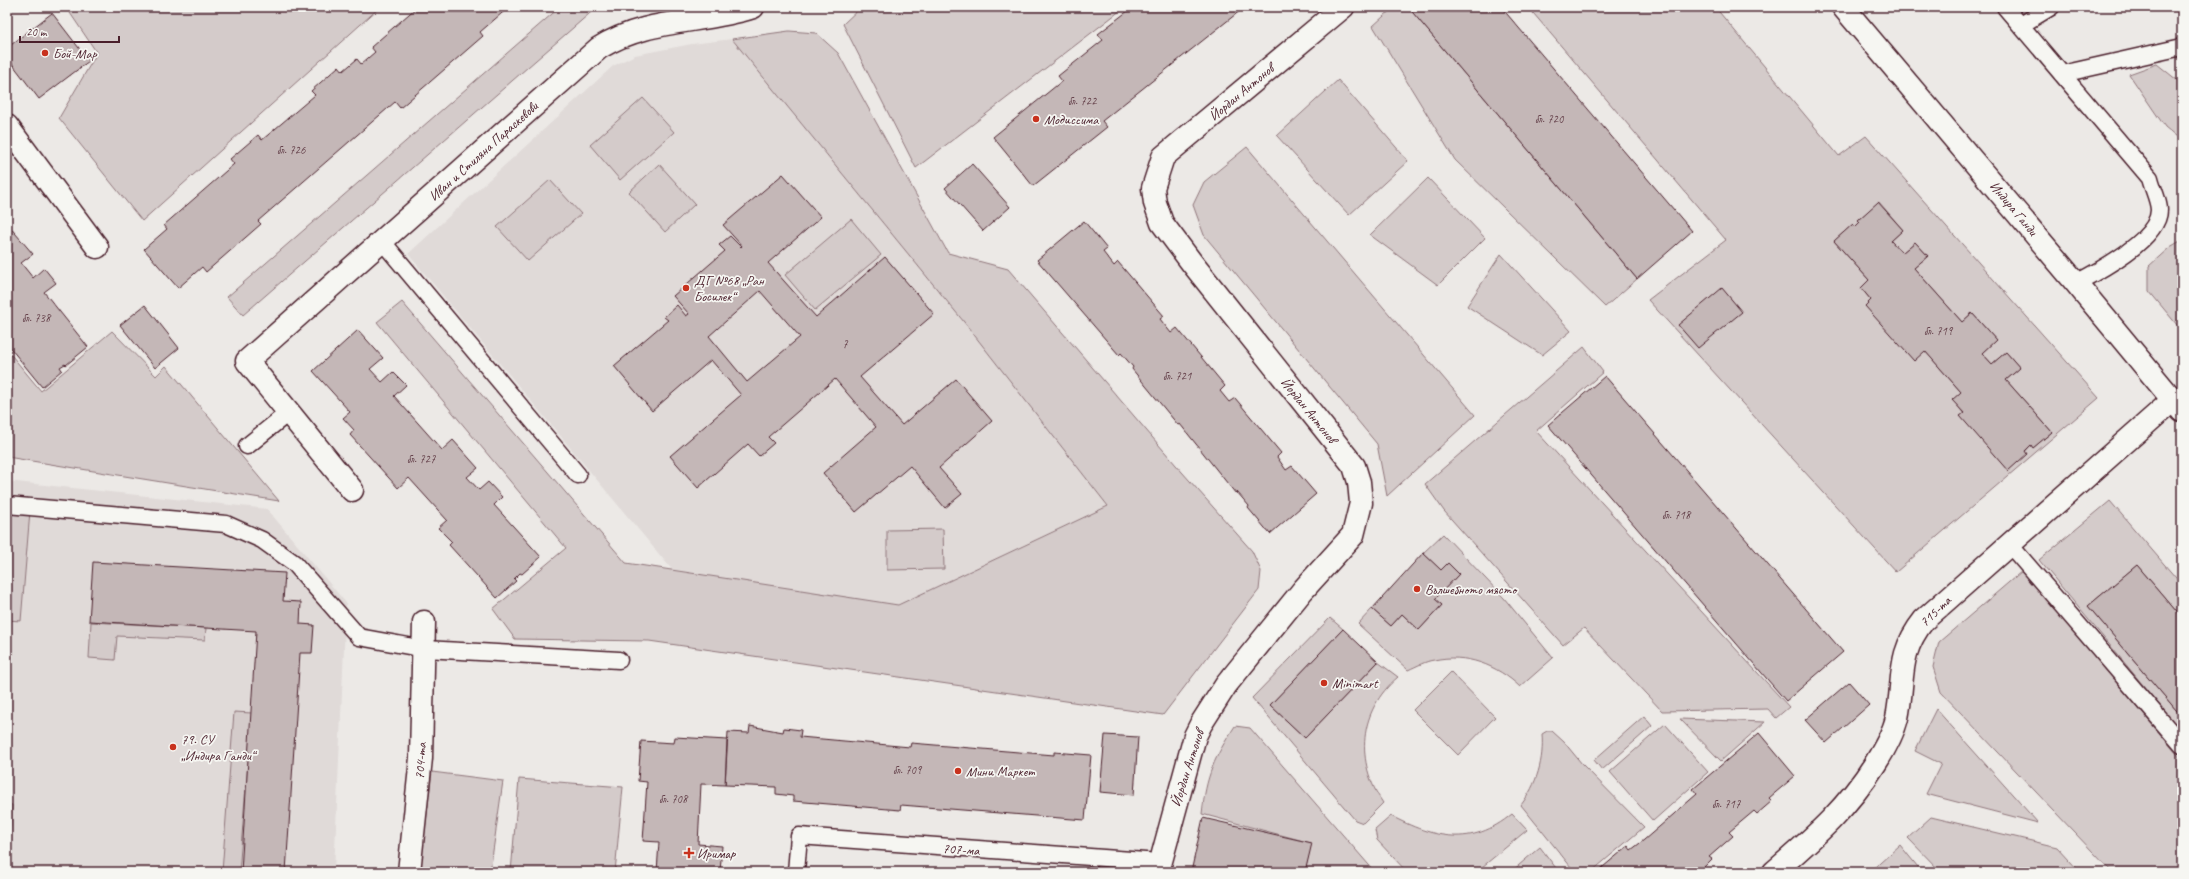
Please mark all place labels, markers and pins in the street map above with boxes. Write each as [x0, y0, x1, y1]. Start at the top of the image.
place label: Бой-Мар [53, 45, 98, 62]
marker: Бой-Мар [40, 48, 50, 58]
place label: Модиссима [1044, 111, 1099, 128]
marker: Модиссима [1031, 114, 1041, 124]
place label: ДГ №68 „Ран Босилек“ [694, 272, 765, 305]
marker: ДГ №68 „Ран Босилек“ [681, 283, 691, 293]
place label: Вълшебното място [1425, 581, 1518, 598]
marker: Вълшебното място [1412, 584, 1422, 594]
place label: Minimart [1332, 675, 1379, 692]
marker: Minimart [1319, 678, 1329, 688]
place label: 79. СУ „Индира Ганди“ [181, 731, 258, 764]
marker: 79. СУ „Индира Ганди“ [168, 742, 178, 752]
place label: Мини Маркет [966, 763, 1035, 780]
marker: Мини Маркет [953, 766, 963, 776]
place label: Иримар [697, 845, 736, 862]
marker: Иримар [684, 848, 694, 858]

